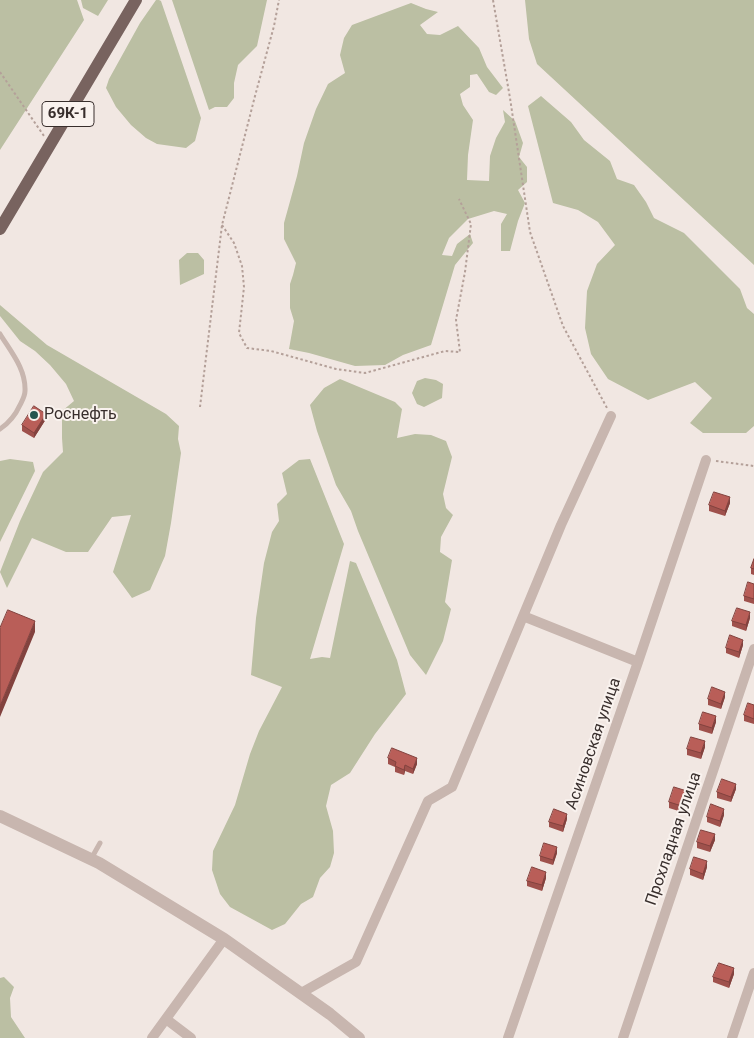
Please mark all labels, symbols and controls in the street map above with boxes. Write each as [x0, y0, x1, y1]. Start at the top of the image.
road number: 69К-1 [42, 102, 94, 126]
place label: Роснефть [44, 405, 117, 425]
marker: Роснефть [28, 409, 40, 421]
street label: Асиновская улица [562, 676, 626, 812]
street label: Прохладная улица [642, 770, 706, 908]

